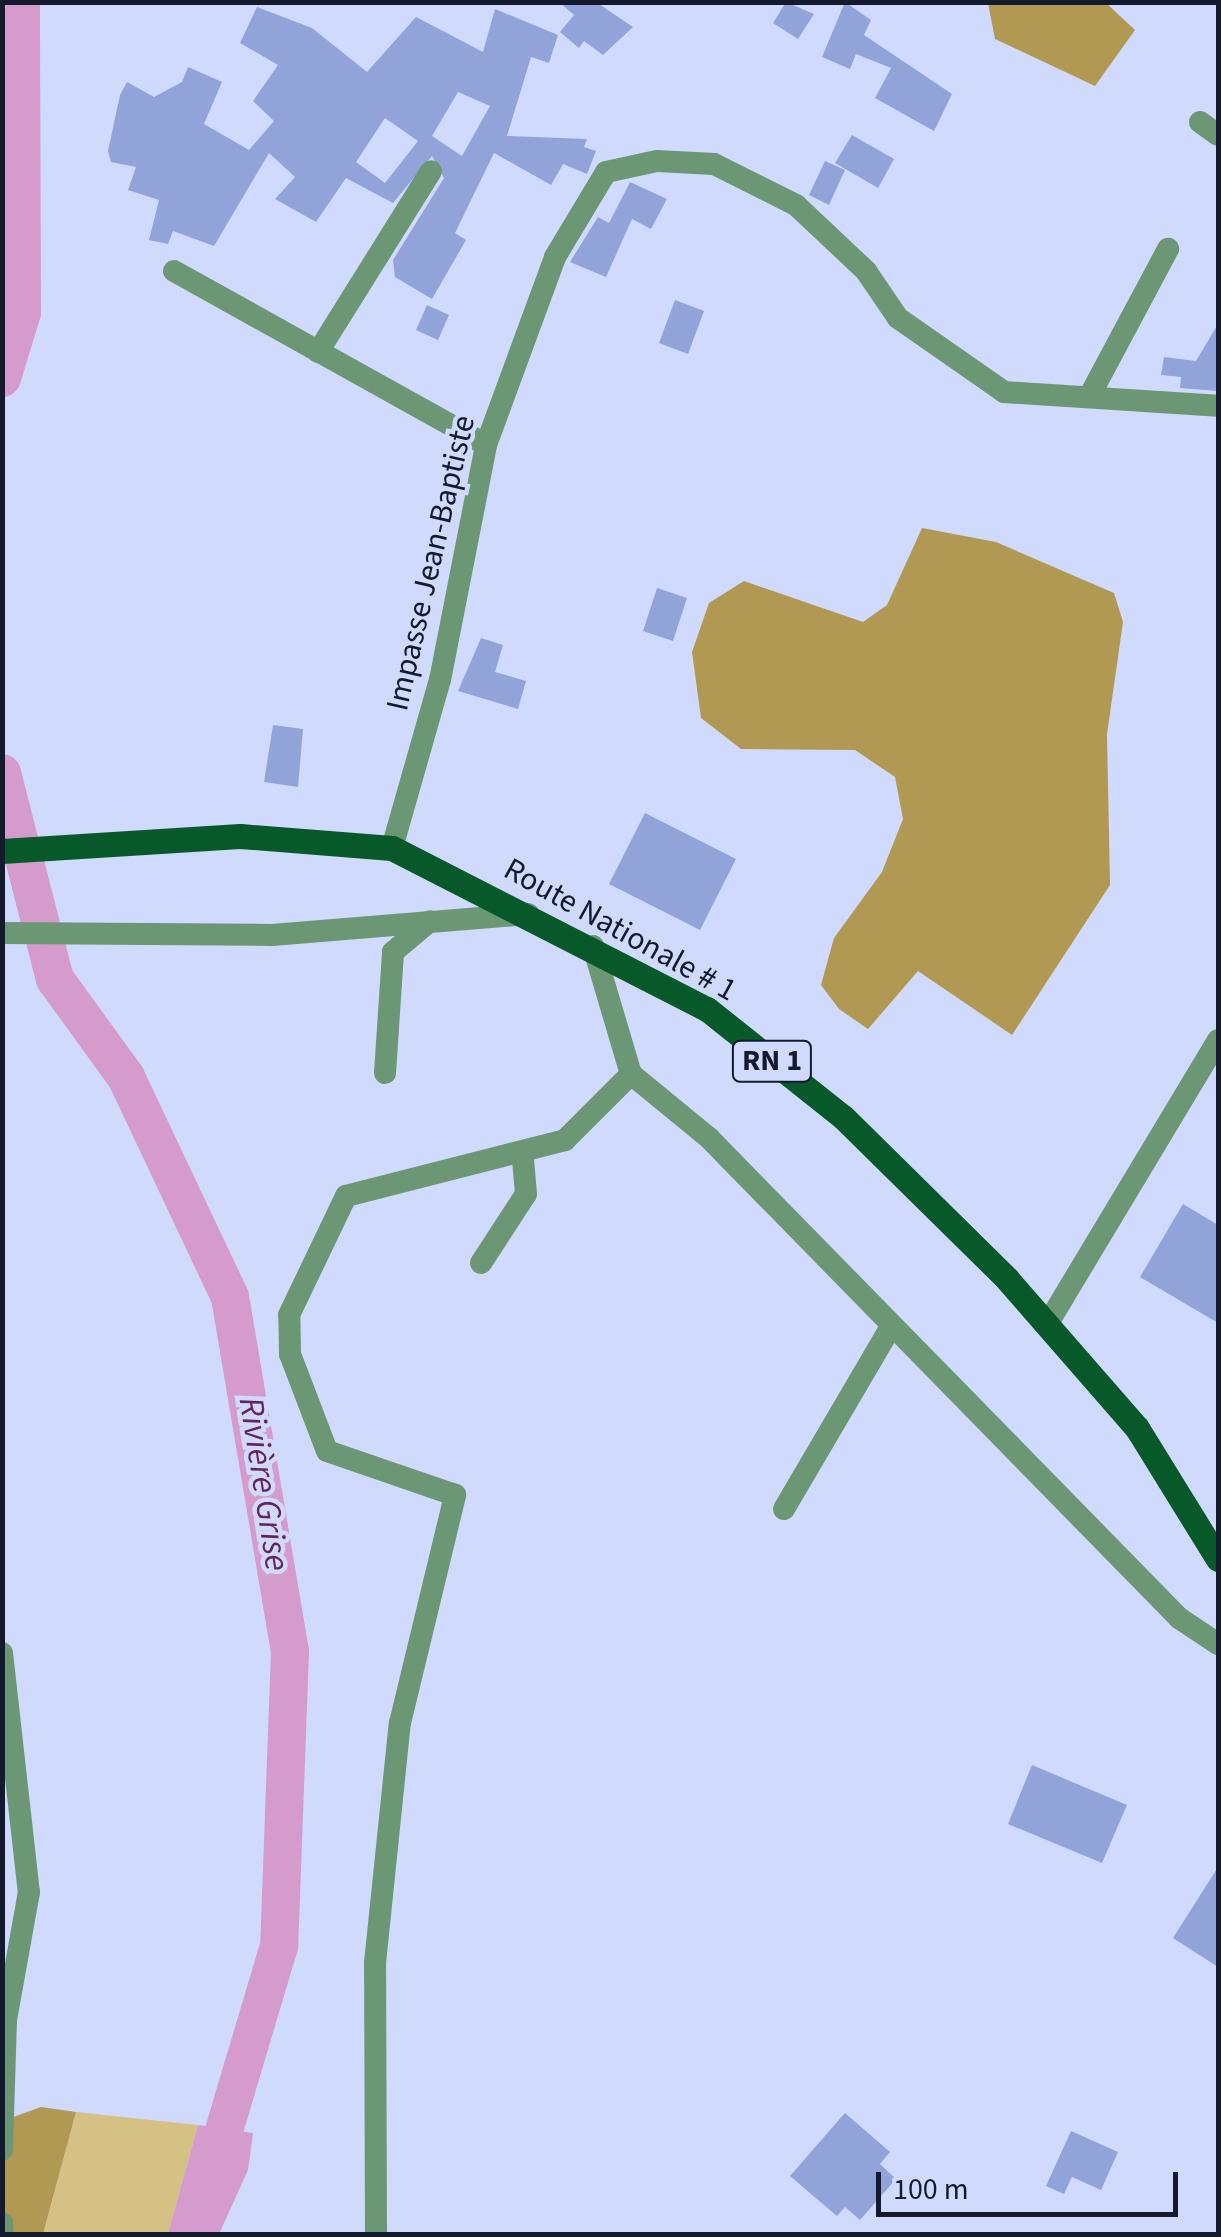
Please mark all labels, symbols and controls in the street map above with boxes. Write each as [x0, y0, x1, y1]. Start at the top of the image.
street label: Impasse Jean-Baptiste [378, 412, 484, 714]
street label: Route Nationale # 1 [497, 850, 743, 1010]
road number: RN 1 [730, 1036, 814, 1086]
water label: Rivière Grise [230, 1394, 298, 1574]
scale bar [881, 2152, 1184, 2214]
text: 100 m [893, 2168, 969, 2211]

